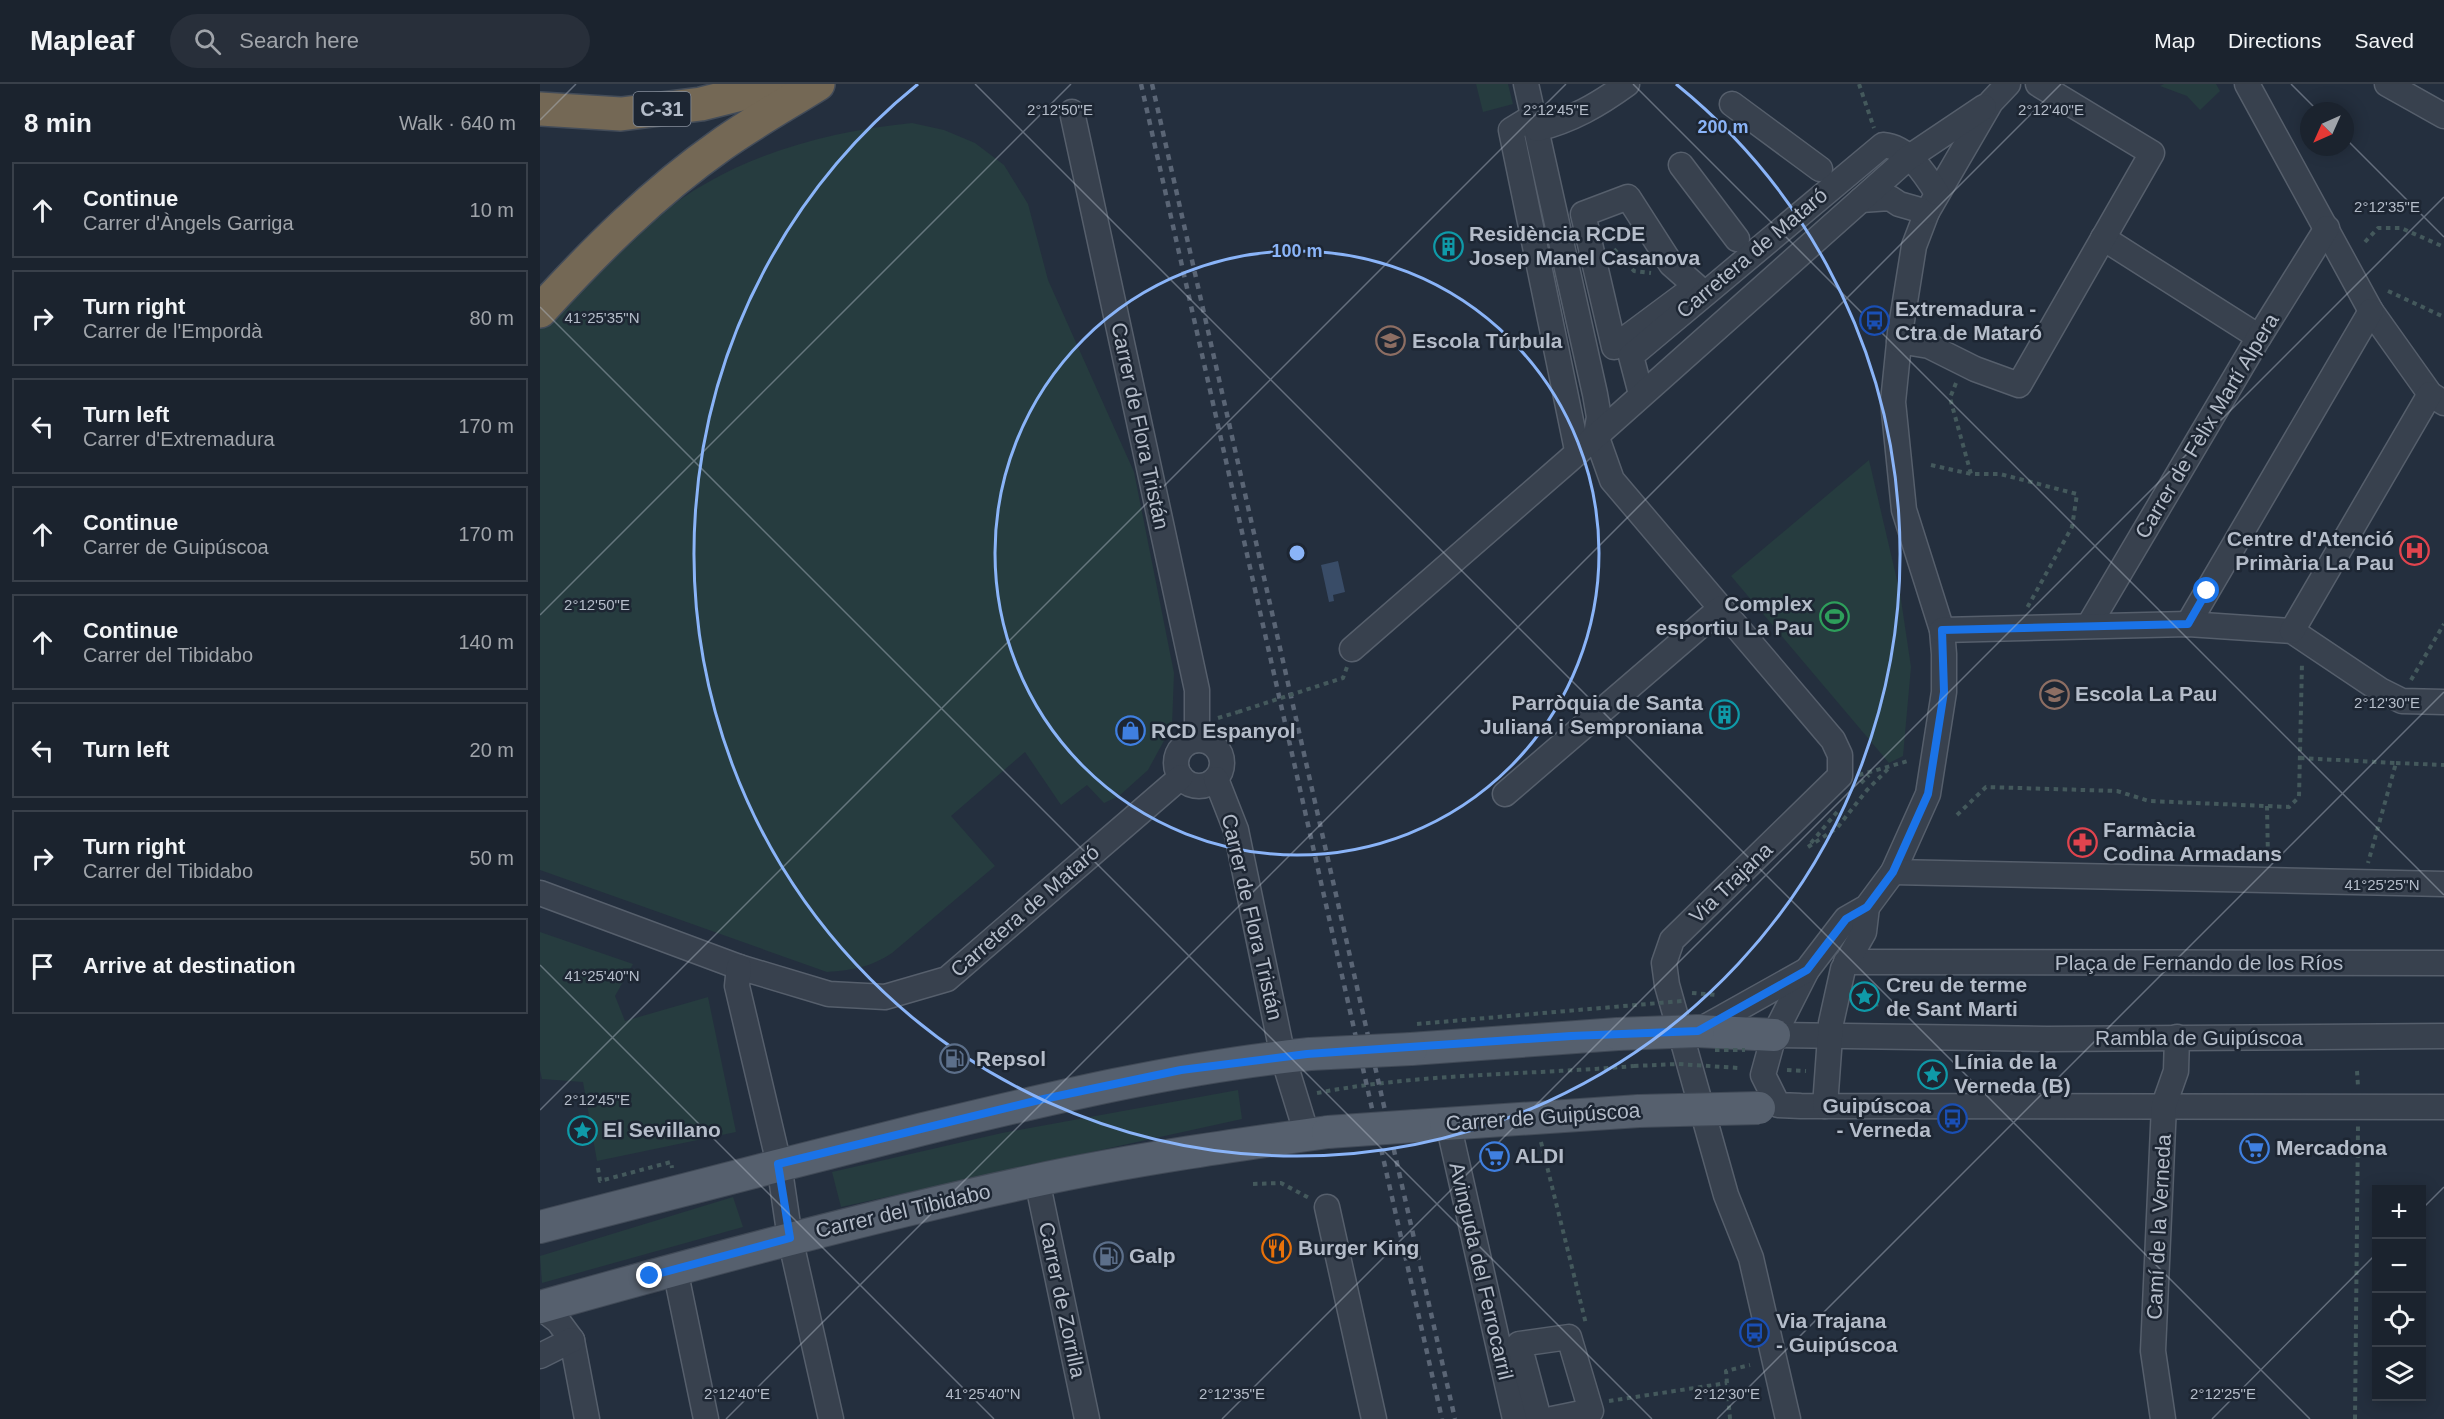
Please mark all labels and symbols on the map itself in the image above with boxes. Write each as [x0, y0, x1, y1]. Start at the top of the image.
road number: C-31 [634, 92, 690, 126]
text: 2°12'50"E [1027, 101, 1093, 118]
text: 2°12'45"E [1523, 101, 1589, 118]
text: 2°12'40"E [2018, 101, 2084, 118]
north arrow [2300, 102, 2354, 156]
text: 200 m [1697, 117, 1749, 137]
street label: Carretera de Mataró [1672, 183, 1831, 322]
text: 2°12'35"E [2354, 198, 2420, 215]
place label: Residència RCDE Josep Manel Casanova [1469, 222, 1700, 269]
building icon: Residència RCDE Josep Manel Casanova [1432, 230, 1464, 262]
text: 100 m [1271, 241, 1323, 261]
place label: Extremadura - Ctra de Mataró [1895, 297, 2042, 344]
bus stop icon: Extremadura - Ctra de Mataró [1858, 305, 1890, 337]
text: 41°25'35"N [564, 309, 640, 326]
street label: Carrer de Fèlix Martí Alpera [2130, 309, 2283, 542]
street label: Carrer de Flora Tristán [1107, 320, 1174, 532]
school or university icon: Escola Túrbula [1375, 325, 1407, 357]
place label: Escola Túrbula [1412, 329, 1563, 352]
place label: Centre d'Atenció Primària La Pau [2227, 527, 2394, 574]
hospital icon: Centre d'Atenció Primària La Pau [2399, 535, 2431, 567]
centre of rings [1287, 543, 1307, 563]
route start [2193, 577, 2219, 603]
place label: Complex esportiu La Pau [1655, 592, 1813, 639]
text: 2°12'50"E [564, 596, 630, 613]
sports icon: Complex esportiu La Pau [1818, 600, 1850, 632]
school or university icon: Escola La Pau [2038, 678, 2070, 710]
place label: Escola La Pau [2075, 682, 2217, 705]
place label: Parròquia de Santa Juliana i Semproniana [1480, 691, 1703, 738]
text: 2°12'30"E [2354, 694, 2420, 711]
building icon: Parròquia de Santa Juliana i Semproniana [1708, 699, 1740, 731]
shop icon: RCD Espanyol [1114, 715, 1146, 747]
place label: RCD Espanyol [1151, 719, 1296, 742]
street label: Carrer de Flora Tristán [1218, 811, 1287, 1022]
place label: Farmàcia Codina Armadans [2103, 818, 2282, 865]
pharmacy icon: Farmàcia Codina Armadans [2066, 826, 2098, 858]
street label: Via Trajana [1685, 837, 1777, 928]
street label: Carretera de Mataró [946, 840, 1104, 981]
text: 41°25'25"N [2344, 876, 2420, 893]
street label: Plaça de Fernando de los Ríos [2055, 951, 2343, 974]
text: 41°25'40"N [564, 967, 640, 984]
place label: Creu de terme de Sant Marti [1886, 973, 2027, 1020]
place icon: Creu de terme de Sant Marti [1849, 981, 1881, 1013]
street label: Rambla de Guipúscoa [2095, 1026, 2303, 1049]
fuel station icon: Repsol [939, 1043, 971, 1075]
place label: Repsol [976, 1047, 1046, 1070]
place label: Línia de la Verneda (B) [1954, 1050, 2071, 1097]
place icon: Línia de la Verneda (B) [1917, 1058, 1949, 1090]
text: 2°12'45"E [564, 1091, 630, 1108]
place label: Guipúscoa - Verneda [1822, 1094, 1931, 1141]
street label: Carrer de Guipúscoa [1445, 1098, 1641, 1135]
bus stop icon: Guipúscoa - Verneda [1936, 1102, 1968, 1134]
place icon: El Sevillano [566, 1114, 598, 1146]
place label: El Sevillano [603, 1118, 721, 1141]
supermarket icon: Mercadona [2239, 1132, 2271, 1164]
street label: Camí de la Verneda [2142, 1133, 2175, 1320]
place label: Mercadona [2276, 1136, 2387, 1159]
supermarket icon: ALDI [1478, 1140, 1510, 1172]
place label: ALDI [1515, 1144, 1564, 1167]
street label: Avinguda del Ferrocarril [1445, 1160, 1518, 1382]
street label: Carrer del Tibidabo [813, 1179, 992, 1242]
street label: Carrer de Zorrilla [1035, 1220, 1090, 1380]
restaurant icon: Burger King [1261, 1232, 1293, 1264]
place label: Burger King [1298, 1236, 1419, 1259]
fuel station icon: Galp [1092, 1240, 1124, 1272]
place label: Galp [1129, 1244, 1176, 1267]
route end [636, 1262, 662, 1288]
place label: Via Trajana - Guipúscoa [1776, 1309, 1898, 1356]
bus stop icon: Via Trajana - Guipúscoa [1739, 1317, 1771, 1349]
text: 2°12'40"E [704, 1385, 770, 1402]
text: 41°25'40"N [945, 1385, 1021, 1402]
text: 2°12'35"E [1199, 1385, 1265, 1402]
text: 2°12'30"E [1694, 1385, 1760, 1402]
text: 2°12'25"E [2190, 1385, 2256, 1402]

